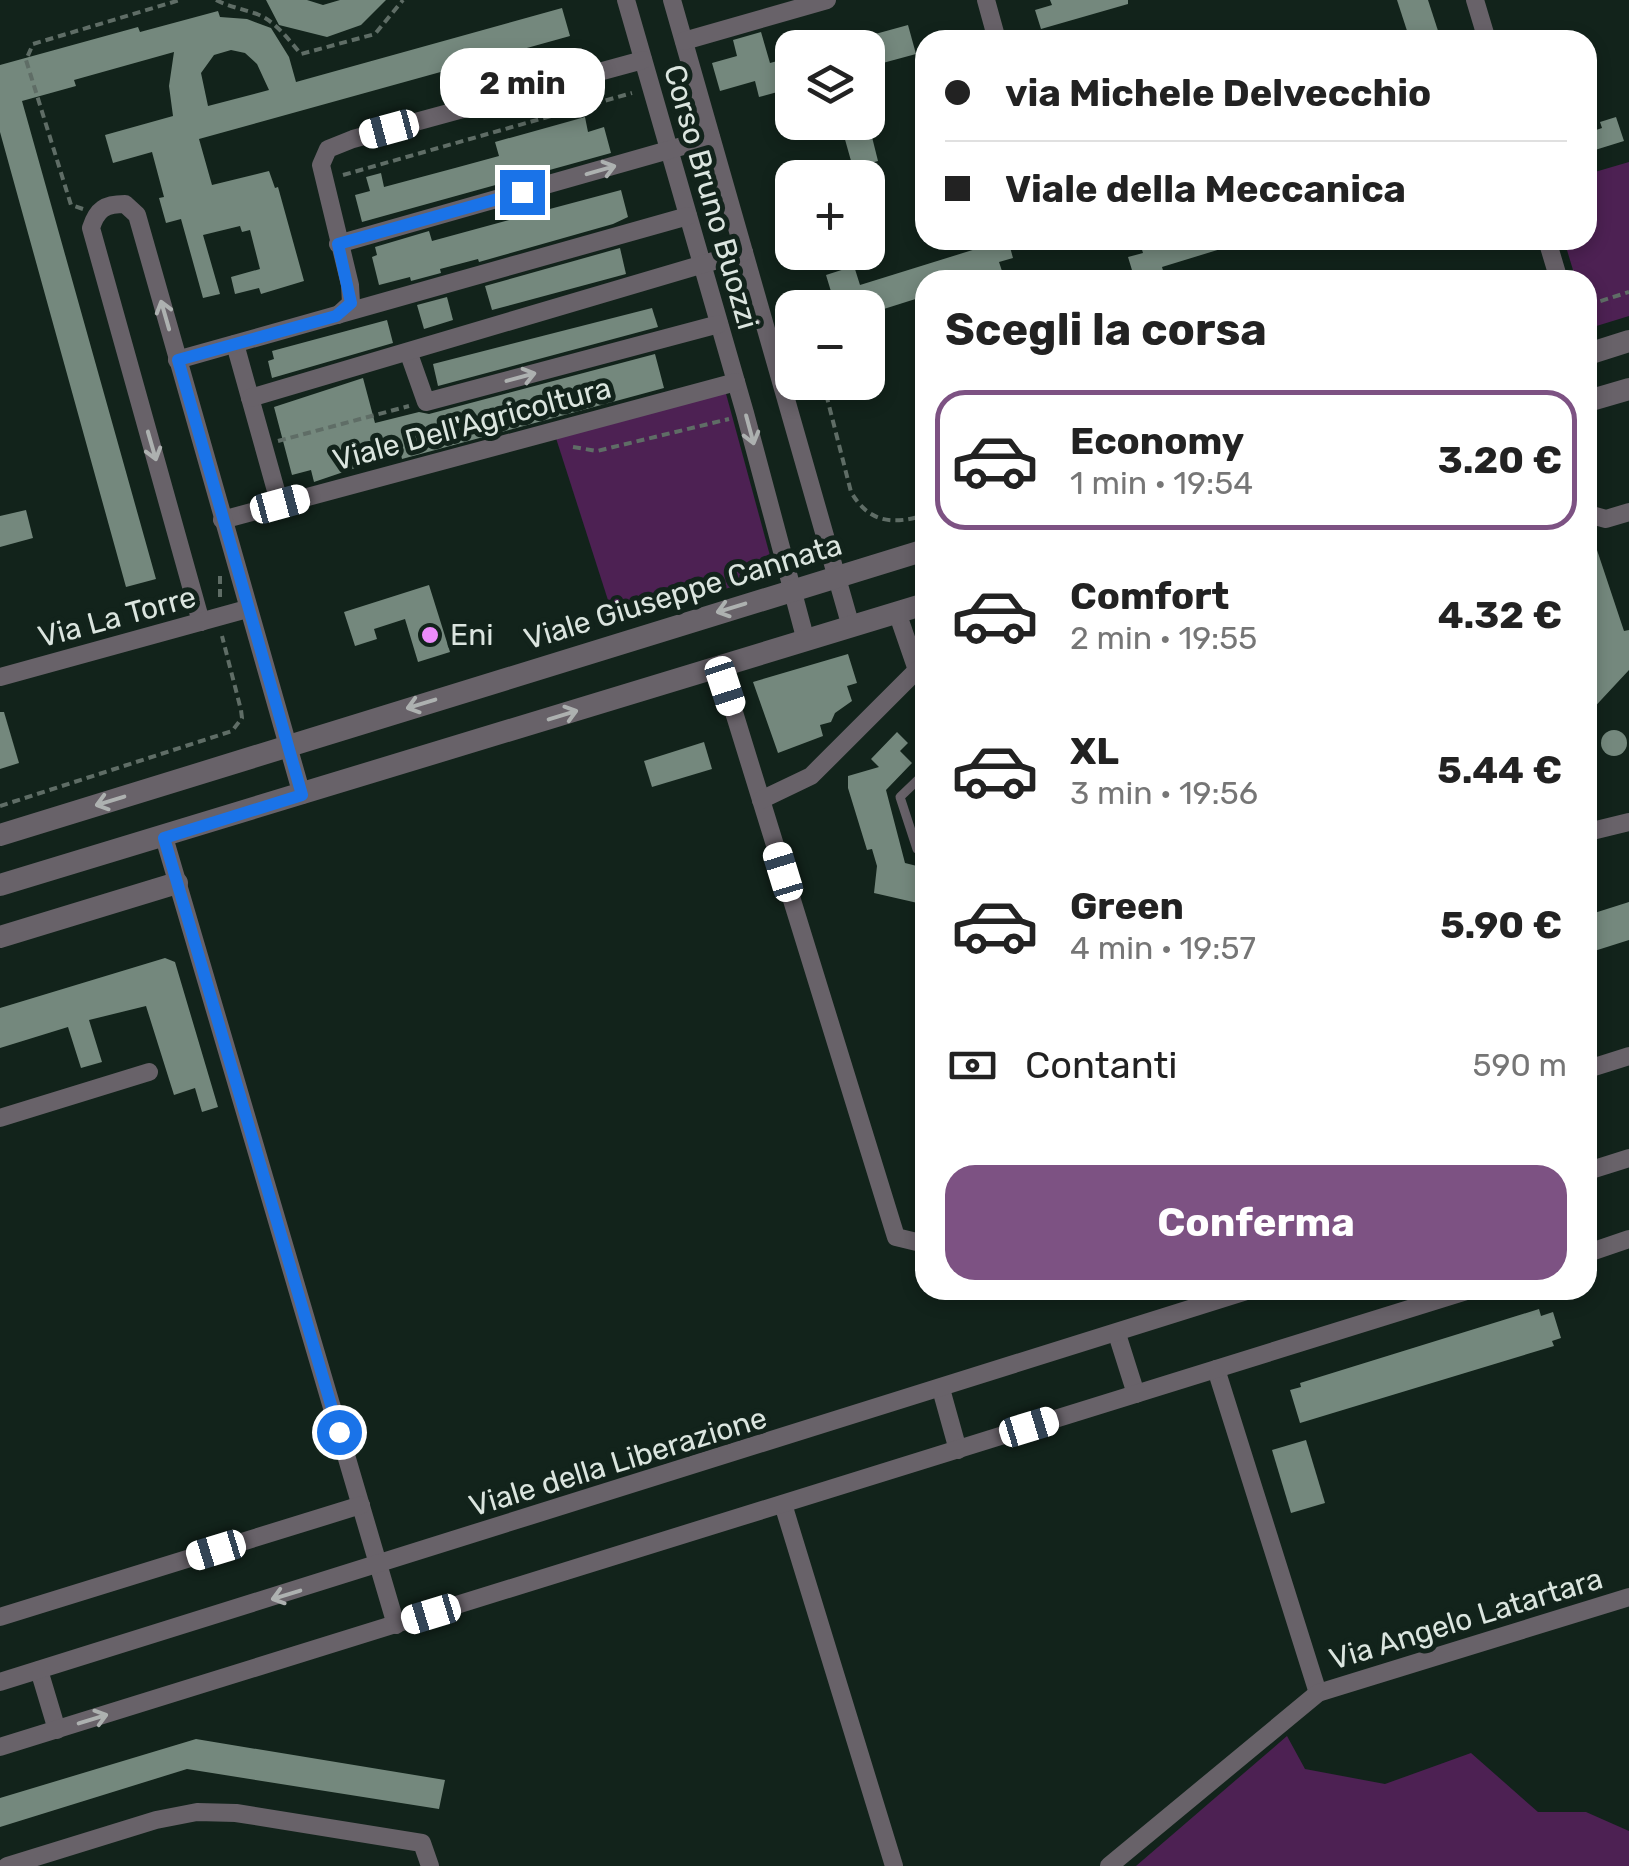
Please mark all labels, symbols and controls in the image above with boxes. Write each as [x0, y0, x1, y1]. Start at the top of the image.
map controls [775, 30, 885, 400]
button: layers [775, 30, 885, 140]
callout: 2 min [440, 47, 604, 117]
street label: Corso Bruno Buozzi [656, 61, 766, 333]
text: 2 min [479, 64, 566, 102]
text: via Michele Delvecchio [1005, 70, 1431, 116]
car [356, 107, 422, 151]
one-way arrow [584, 160, 616, 179]
button: + [775, 160, 885, 270]
text: Viale della Meccanica [1005, 166, 1406, 212]
route end [500, 170, 545, 215]
button: − [775, 290, 885, 400]
one-way arrow [155, 300, 173, 331]
text: Scegli la corsa [945, 303, 1267, 356]
one-way arrow [504, 366, 536, 385]
street label: Viale Dell'Agricoltura [329, 370, 615, 478]
one-way arrow [741, 414, 760, 445]
icon: car [950, 415, 1040, 505]
text: Economy [1070, 418, 1244, 464]
one-way arrow [144, 430, 162, 461]
text: 3.20 € [1438, 437, 1562, 483]
text: 1 min · 19:54 [1070, 464, 1253, 502]
car [247, 482, 313, 526]
street label: Viale Giuseppe Cannata [520, 527, 846, 657]
icon: car [950, 570, 1040, 660]
text: Comfort [1070, 573, 1229, 619]
street label: Via La Torre [34, 579, 200, 655]
text: 4.32 € [1438, 592, 1562, 638]
one-way arrow [716, 600, 747, 618]
place label: Eni [450, 617, 494, 653]
text: 2 min · 19:55 [1070, 619, 1257, 657]
marker: Eni [419, 624, 441, 646]
car [701, 653, 749, 719]
one-way arrow [405, 696, 437, 714]
one-way arrow [546, 705, 578, 723]
icon: car [950, 725, 1040, 815]
text: XL [1070, 728, 1119, 774]
text: 5.44 € [1437, 747, 1562, 793]
text: 3 min · 19:56 [1070, 774, 1258, 812]
one-way arrow [95, 793, 127, 811]
car [760, 839, 806, 905]
icon: car [950, 880, 1040, 970]
text: Green [1070, 883, 1184, 929]
text: 5.90 € [1440, 902, 1562, 948]
text: 4 min · 19:57 [1070, 929, 1256, 967]
icon: cash [945, 1038, 1000, 1093]
text: Contanti [1025, 1042, 1178, 1088]
text: 590 m [1472, 1046, 1567, 1084]
button: Conferma [945, 1165, 1567, 1280]
street label: Viale della Liberazione [465, 1400, 771, 1524]
car [996, 1404, 1062, 1450]
route start [317, 1410, 362, 1455]
car [183, 1527, 249, 1573]
street label: Via Angelo Latartara [1325, 1560, 1607, 1678]
one-way arrow [270, 1587, 302, 1605]
car [398, 1591, 464, 1637]
one-way arrow [77, 1709, 109, 1727]

